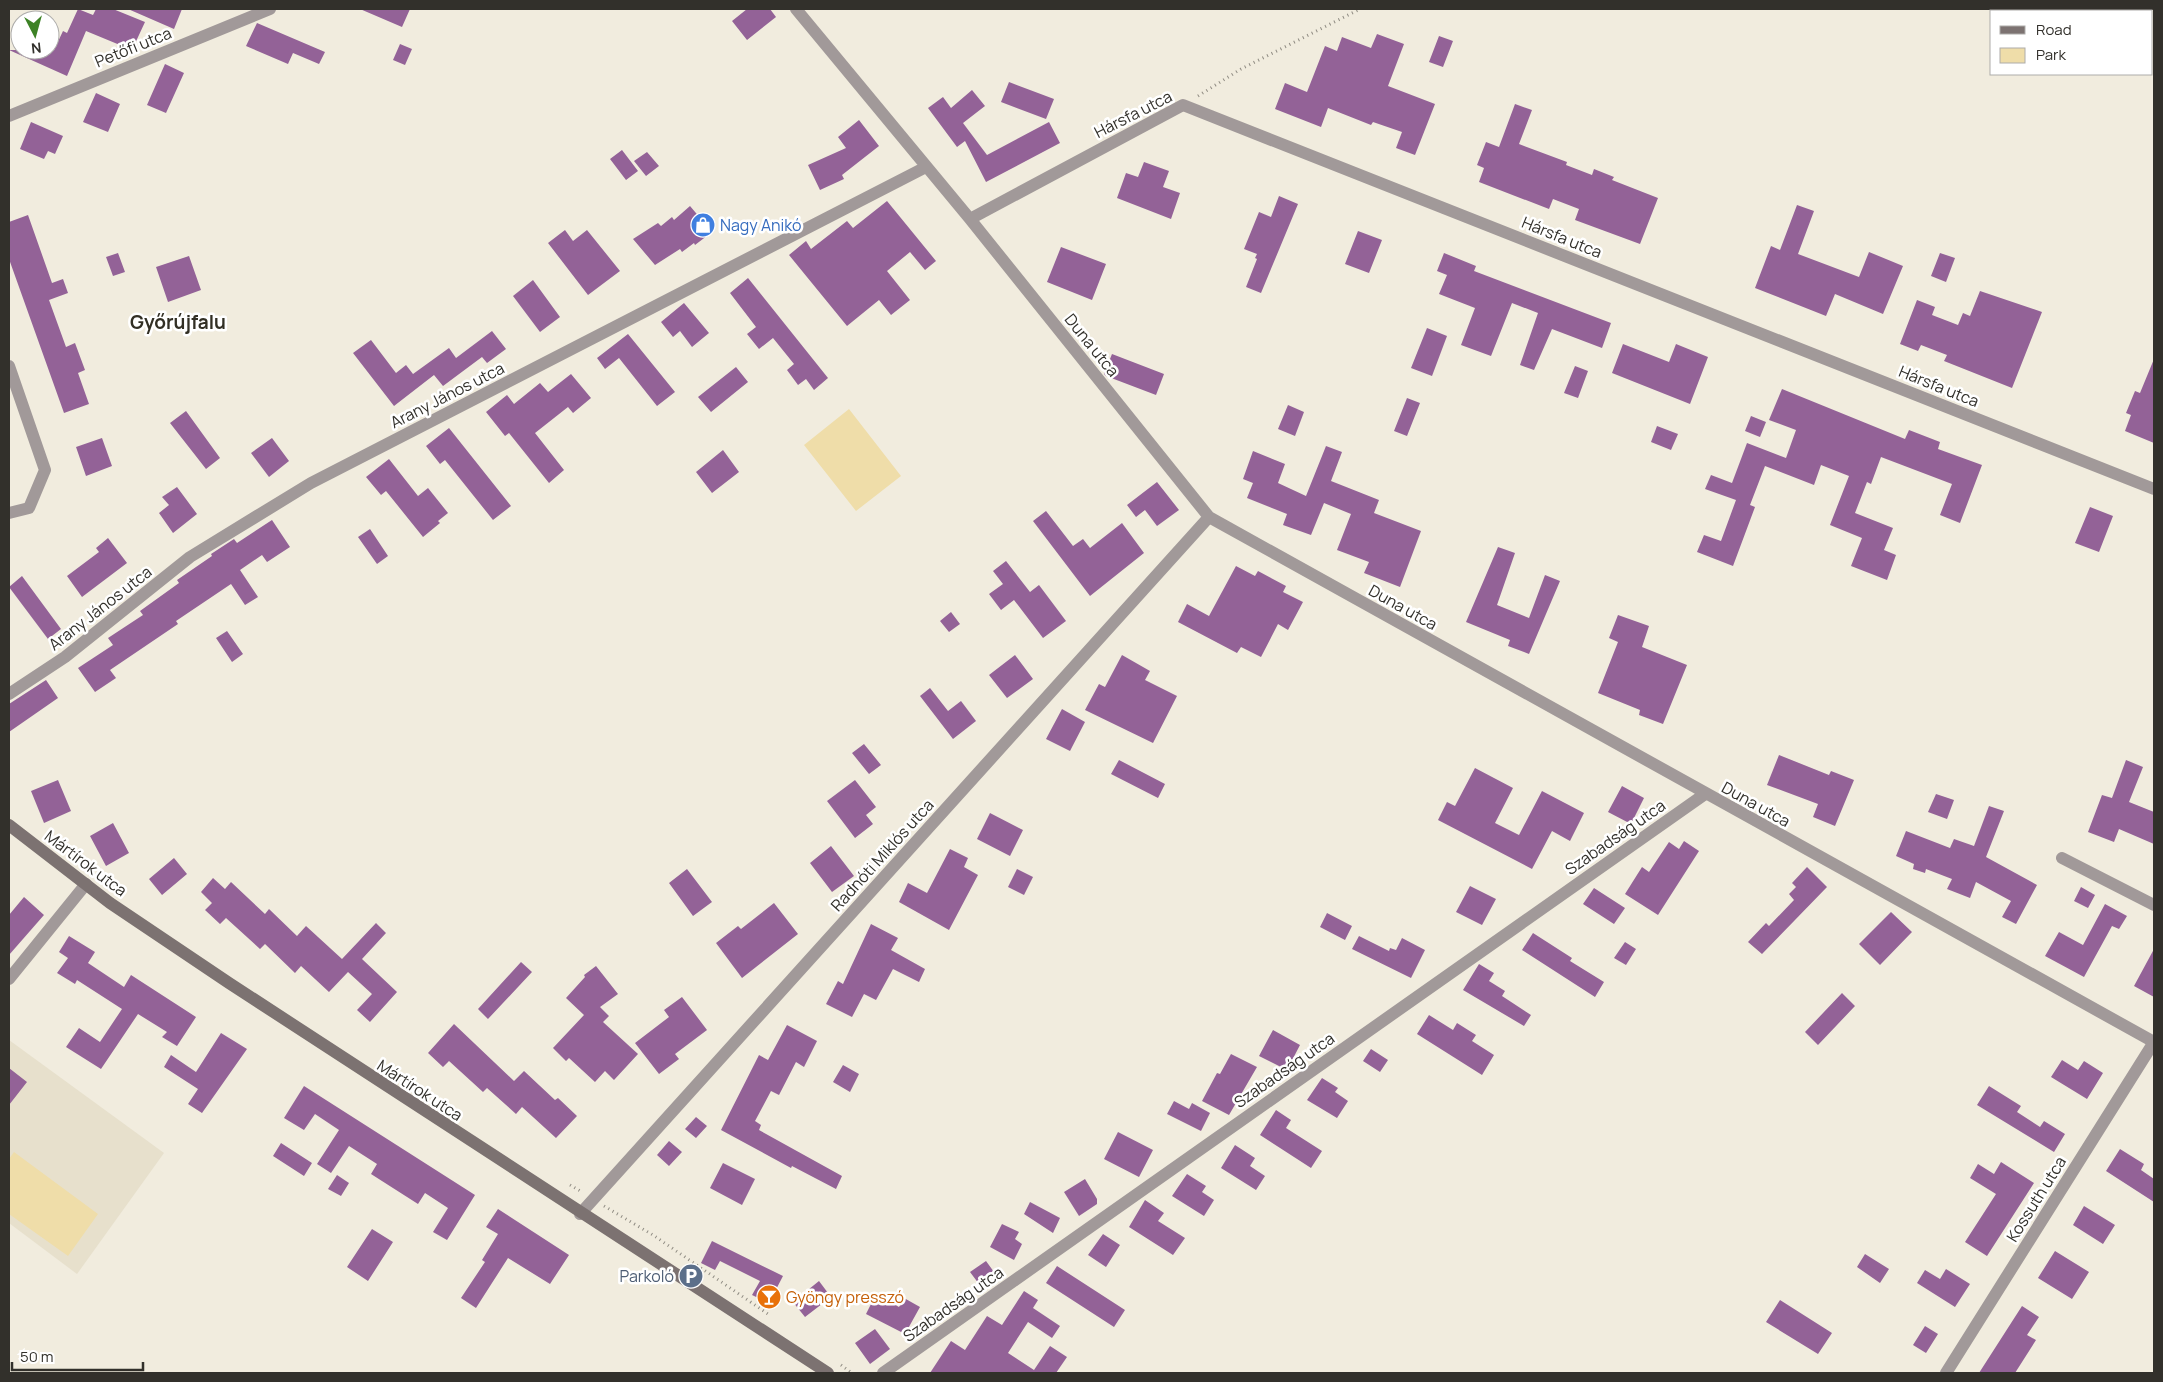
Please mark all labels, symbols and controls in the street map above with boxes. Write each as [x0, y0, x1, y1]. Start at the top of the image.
north arrow [10, 10, 60, 60]
legend [1990, 10, 2153, 75]
text: Road [2036, 19, 2072, 40]
street label: Petőfi utca [91, 22, 175, 72]
text: N [30, 38, 42, 58]
text: Park [2036, 44, 2066, 65]
street label: Hársfa utca [1090, 85, 1176, 143]
street label: Hársfa utca [1519, 211, 1605, 263]
shop icon: Nagy Anikó [690, 212, 716, 238]
place label: Nagy Anikó [720, 214, 802, 236]
district label: Győrújfalu [130, 309, 226, 335]
street label: Duna utca [1060, 309, 1124, 381]
street label: Arany János utca [386, 357, 508, 433]
street label: Hársfa utca [1896, 360, 1982, 412]
street label: Arany János utca [44, 561, 156, 655]
street label: Duna utca [1365, 579, 1441, 635]
street label: Duna utca [1718, 776, 1794, 832]
street label: Radnóti Miklós utca [826, 794, 938, 916]
street label: Szabadság utca [1560, 794, 1670, 880]
street label: Mártírok utca [40, 825, 132, 901]
street label: Szabadság utca [1229, 1027, 1339, 1113]
street label: Mártírok utca [373, 1054, 467, 1126]
street label: Kossuth utca [2001, 1152, 2071, 1246]
street label: Szabadság utca [898, 1261, 1008, 1347]
parking icon: Parkoló [678, 1263, 704, 1289]
place label: Parkoló [620, 1265, 674, 1287]
bar icon: Gyöngy presszó [756, 1284, 782, 1310]
place label: Gyöngy presszó [786, 1286, 904, 1308]
scale bar [12, 1340, 144, 1372]
text: 50 m [20, 1346, 54, 1367]

